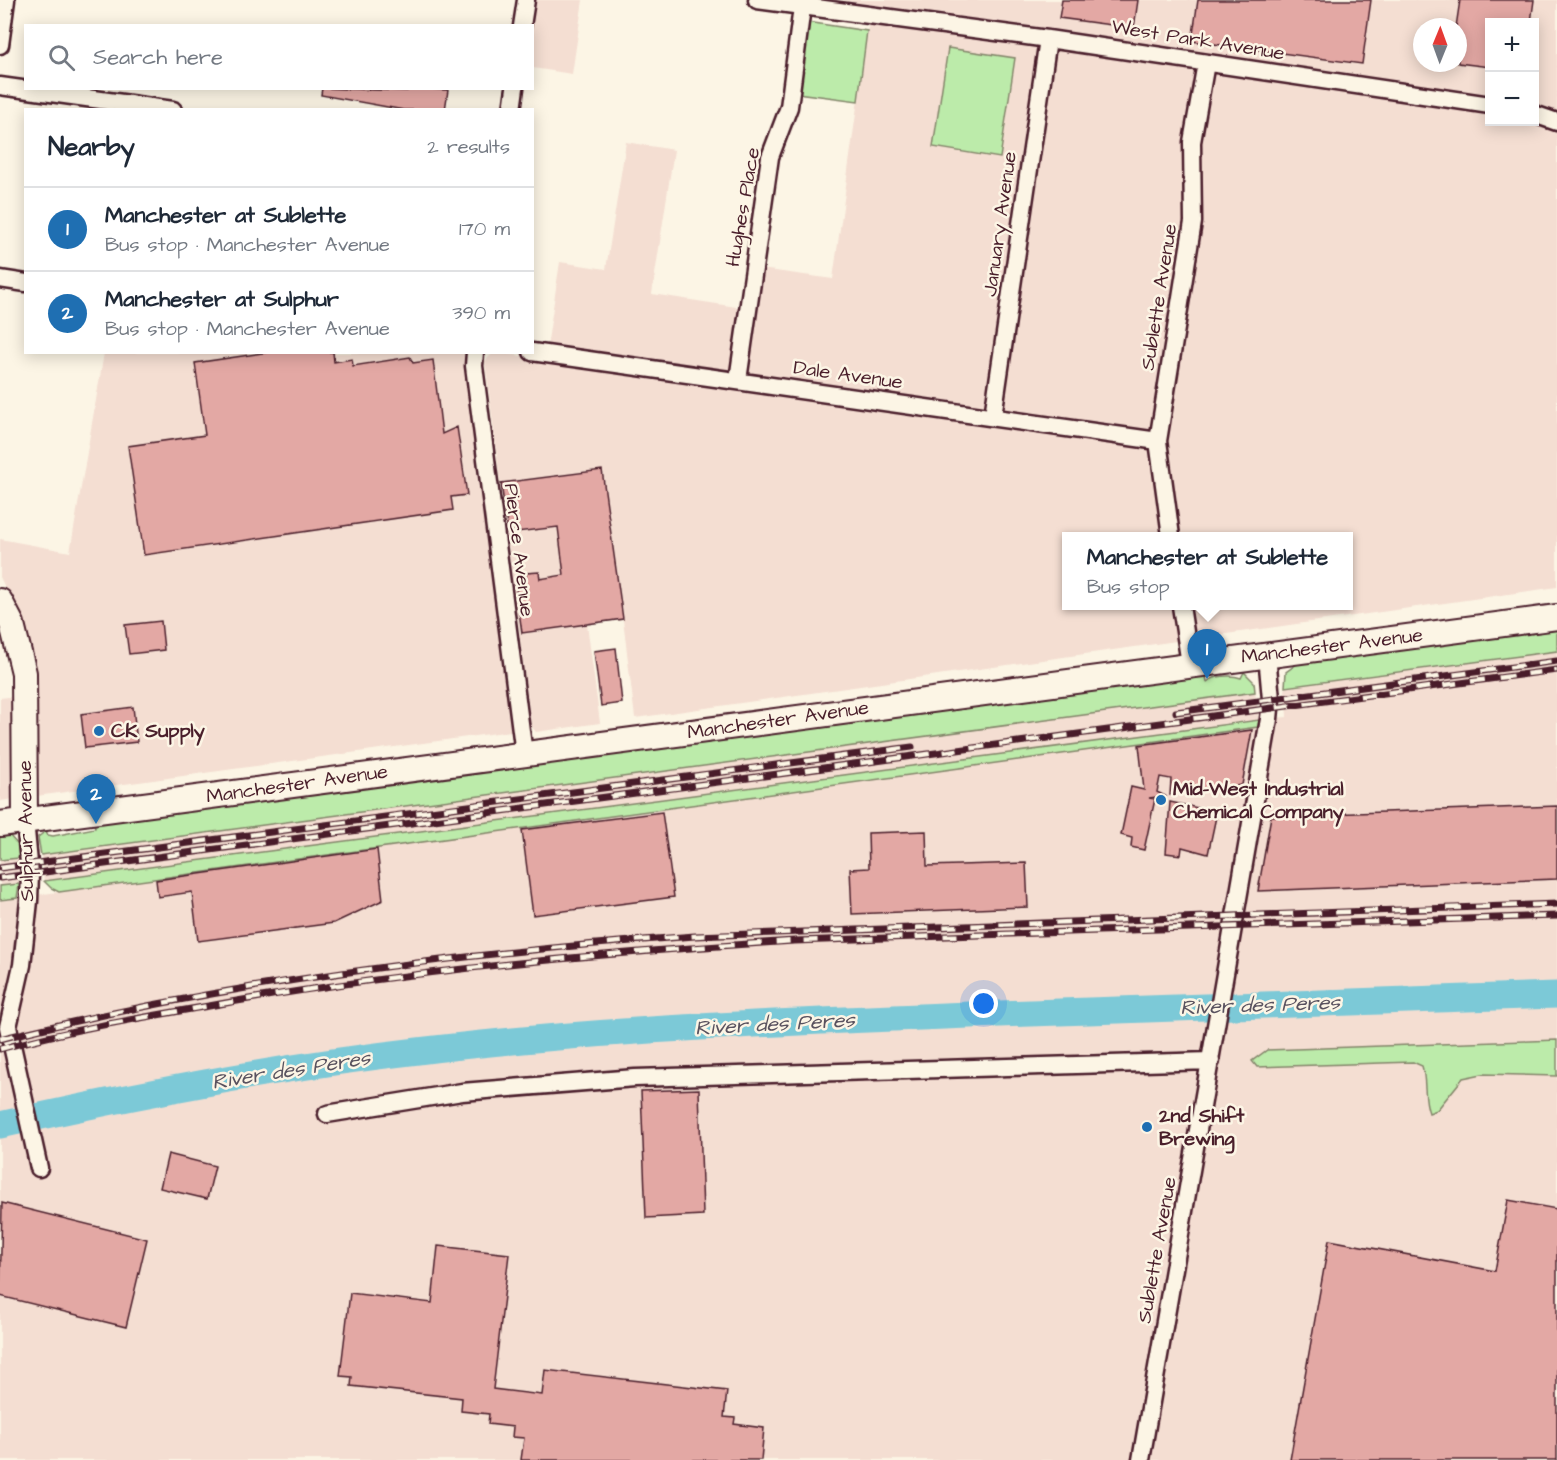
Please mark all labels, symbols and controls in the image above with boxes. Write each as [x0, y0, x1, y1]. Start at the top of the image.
street label: West Park Avenue [1109, 12, 1287, 68]
north arrow [1413, 18, 1467, 72]
map controls [1485, 18, 1539, 126]
button: + [1485, 18, 1539, 72]
search box [24, 24, 534, 90]
icon: search [45, 41, 78, 74]
text: Search here [93, 42, 223, 73]
button: − [1485, 72, 1539, 126]
text: Nearby [48, 129, 135, 165]
text: 2 results [427, 133, 510, 161]
street label: Hughes Place [719, 145, 768, 269]
street label: January Avenue [976, 150, 1025, 298]
text: Manchester at Sublette [105, 200, 347, 231]
text: 1 [66, 215, 69, 243]
text: 170 m [459, 215, 510, 243]
street label: Sublette Avenue [1134, 221, 1184, 372]
text: Bus stop · Manchester Avenue [105, 231, 390, 259]
text: Manchester at Sulphur [105, 284, 339, 315]
text: 2 [62, 299, 73, 327]
text: 390 m [452, 299, 510, 327]
text: Bus stop · Manchester Avenue [105, 315, 390, 343]
street label: Dale Avenue [792, 353, 905, 397]
street label: Pierce Avenue [497, 482, 541, 618]
popup [1062, 532, 1353, 610]
text: Manchester at Sublette [1087, 542, 1328, 573]
text: Bus stop [1087, 573, 1170, 601]
street label: Manchester Avenue [1239, 621, 1425, 671]
pin: 1 [1188, 630, 1226, 679]
street label: Manchester Avenue [685, 693, 871, 747]
place label: CK Supply [111, 717, 205, 746]
marker: CK Supply [92, 724, 106, 738]
street label: Manchester Avenue [204, 757, 390, 811]
street label: Sulphur Avenue [11, 760, 41, 902]
pin: 2 [76, 774, 116, 824]
place label: Mid-West Industrial Chemical Company [1173, 775, 1344, 827]
marker: Mid-West Industrial Chemical Company [1154, 793, 1168, 807]
water label: River des Peres [1180, 988, 1342, 1022]
your location [969, 989, 998, 1018]
water label: River des Peres [694, 1005, 857, 1043]
water label: River des Peres [210, 1043, 374, 1097]
place label: 2nd Shift Brewing [1158, 1102, 1245, 1154]
marker: 2nd Shift Brewing [1140, 1120, 1154, 1134]
street label: Sublette Avenue [1130, 1174, 1184, 1325]

